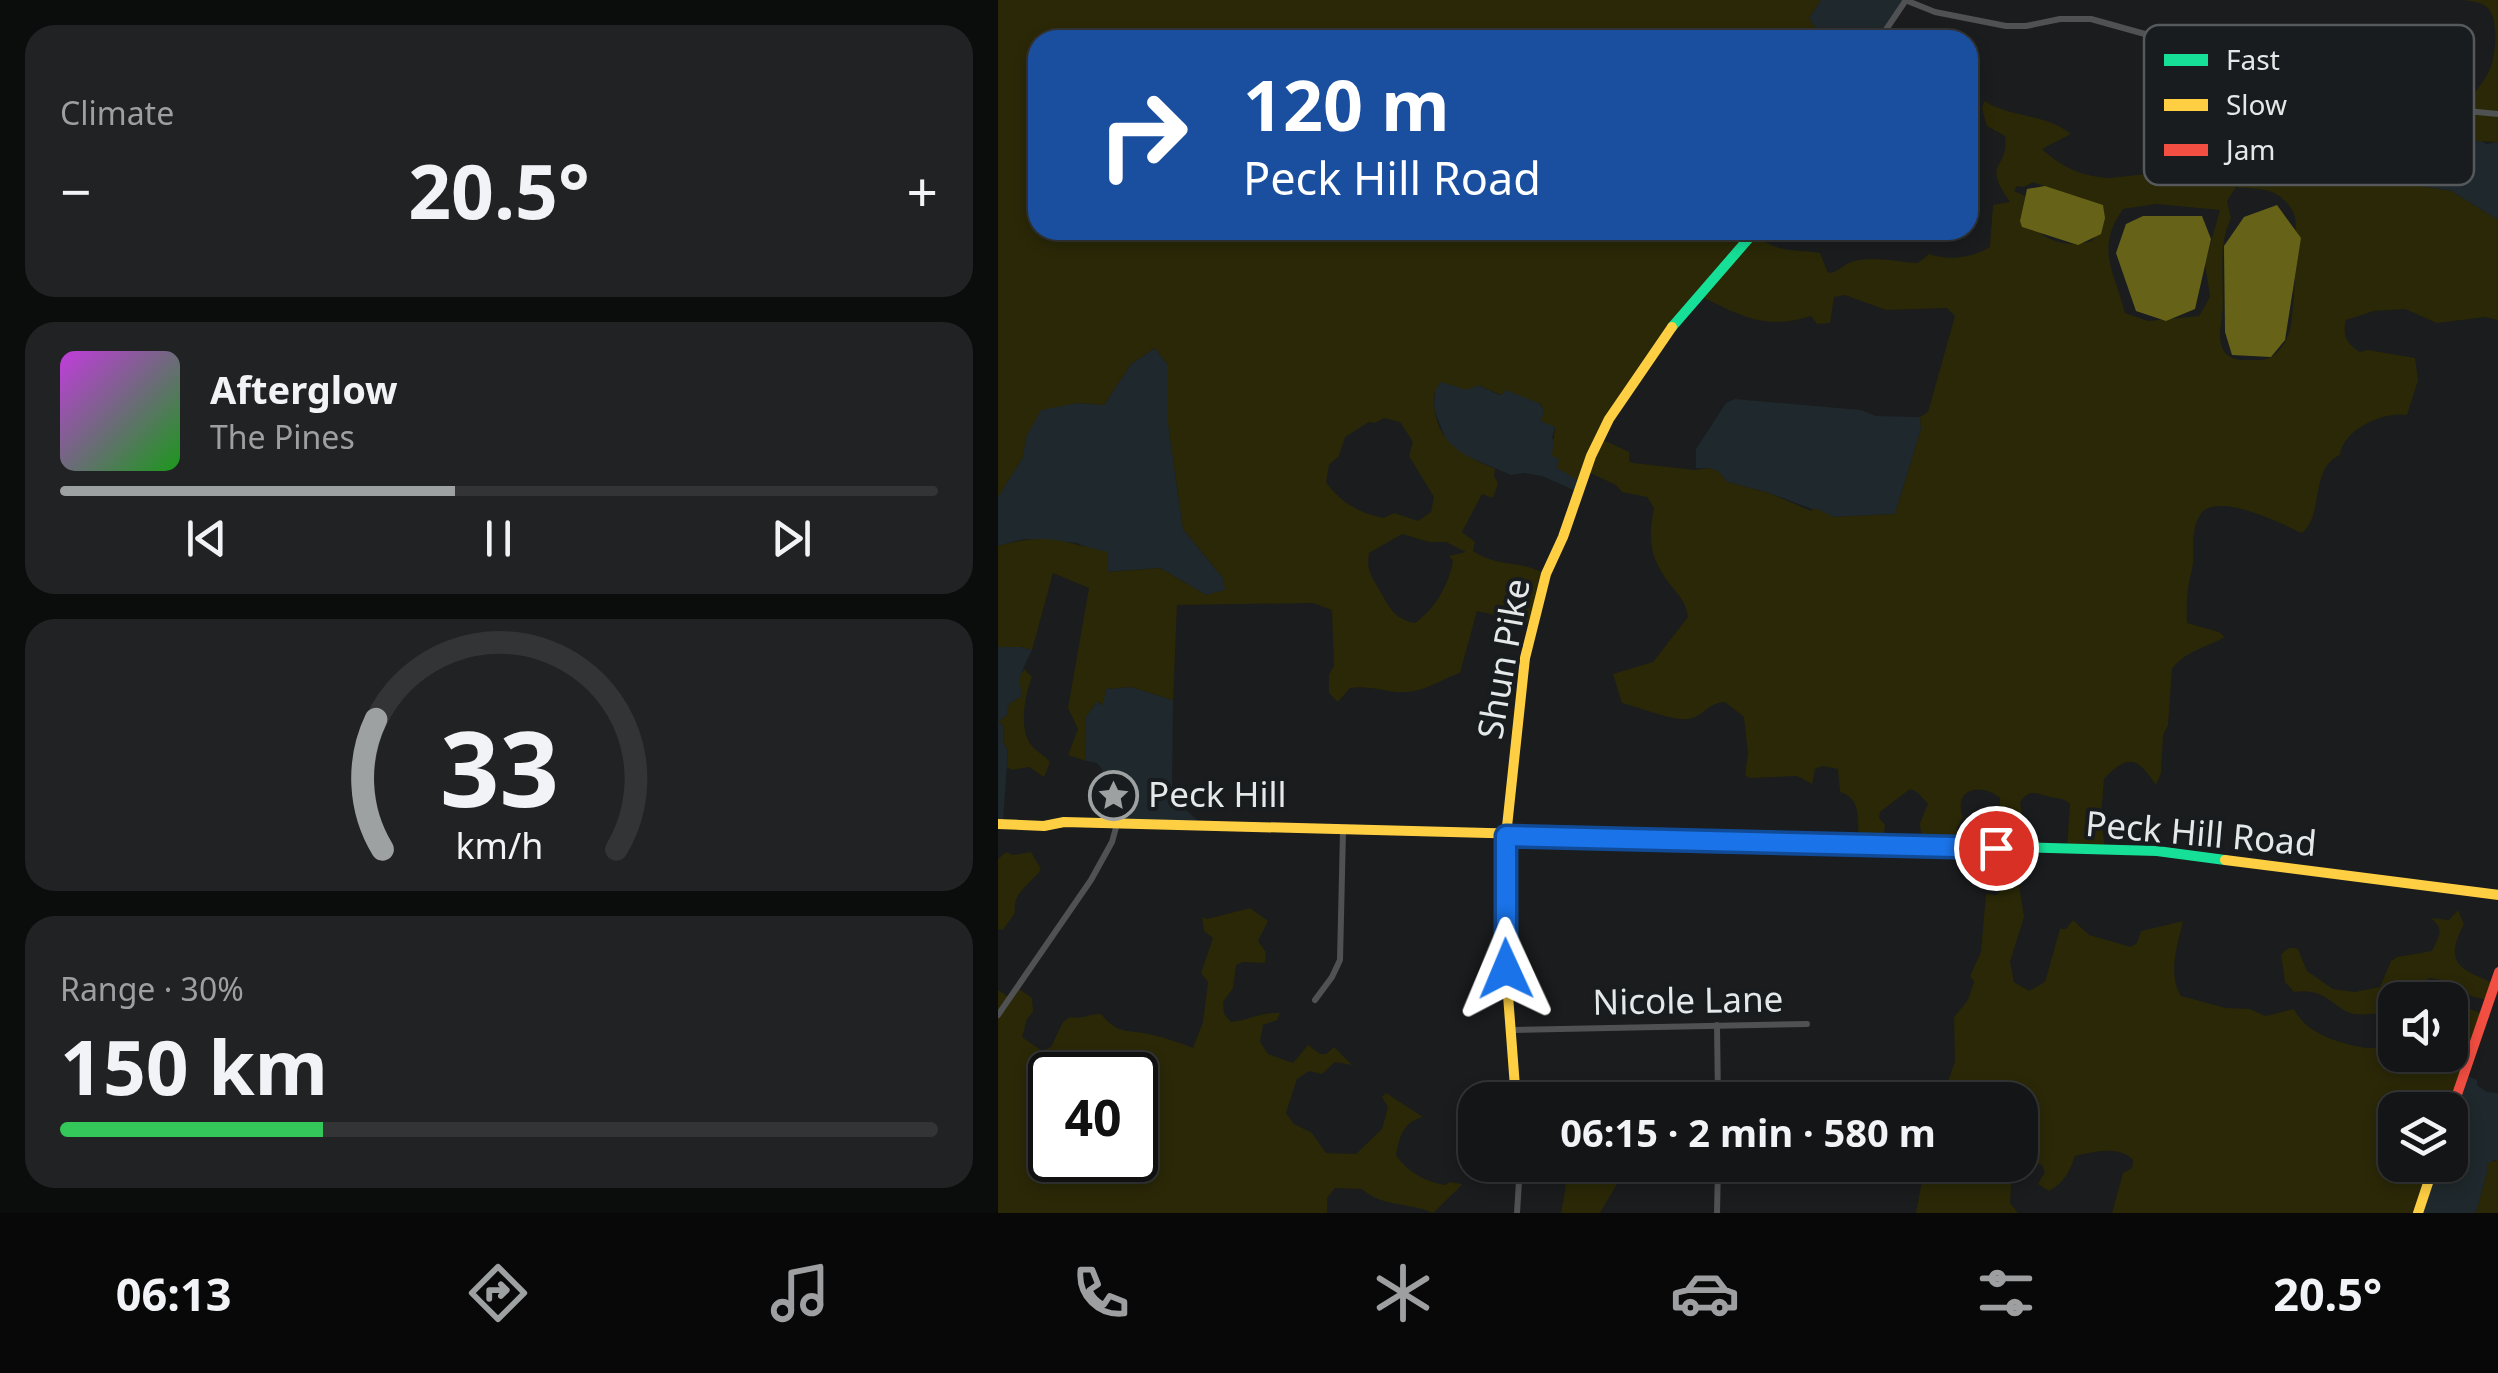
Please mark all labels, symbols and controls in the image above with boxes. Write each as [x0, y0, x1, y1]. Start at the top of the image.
legend [2144, 25, 2474, 185]
text: Fast [2226, 40, 2280, 78]
text: 120 m [1243, 56, 1450, 152]
icon: right [1078, 70, 1208, 200]
text: Slow [2226, 85, 2287, 123]
text: Climate [60, 91, 174, 134]
text: Jam [2223, 130, 2276, 168]
text: 20.5° [408, 139, 590, 241]
text: Peck Hill Road [1243, 147, 1541, 208]
text: − [60, 153, 91, 228]
text: + [907, 153, 938, 228]
text: Afterglow [210, 363, 398, 415]
text: The Pines [210, 415, 355, 458]
icon: previous [179, 511, 234, 566]
icon: pause [471, 511, 526, 566]
icon: next [764, 511, 819, 566]
street label: Shun Pike [1465, 575, 1540, 743]
text: 33 [440, 696, 558, 837]
place icon: Peck Hill [1087, 769, 1139, 821]
place label: Peck Hill [1148, 770, 1287, 817]
street label: Peck Hill Road [2084, 799, 2319, 866]
pin [1954, 806, 2039, 891]
text: km/h [455, 821, 543, 869]
icon: arrive [1969, 821, 2024, 876]
position arrow [1454, 917, 1558, 1021]
text: Range · 30% [60, 967, 244, 1010]
street label: Nicole Lane [1592, 974, 1784, 1025]
map controls [2378, 982, 2468, 1182]
button: sound [2378, 982, 2468, 1072]
text: 150 km [60, 1015, 328, 1117]
speed limit sign: 40 [1028, 1052, 1158, 1182]
button: layers [2378, 1092, 2468, 1182]
text: 06:15 · 2 min · 580 m [1560, 1106, 1936, 1158]
icon: directions [463, 1258, 533, 1328]
icon: music [765, 1258, 835, 1328]
icon: phone [1066, 1258, 1136, 1328]
icon: climate [1368, 1258, 1438, 1328]
icon: car [1670, 1258, 1740, 1328]
icon: filters [1971, 1258, 2041, 1328]
text: 06:13 [116, 1263, 231, 1324]
text: 20.5° [2273, 1263, 2382, 1324]

